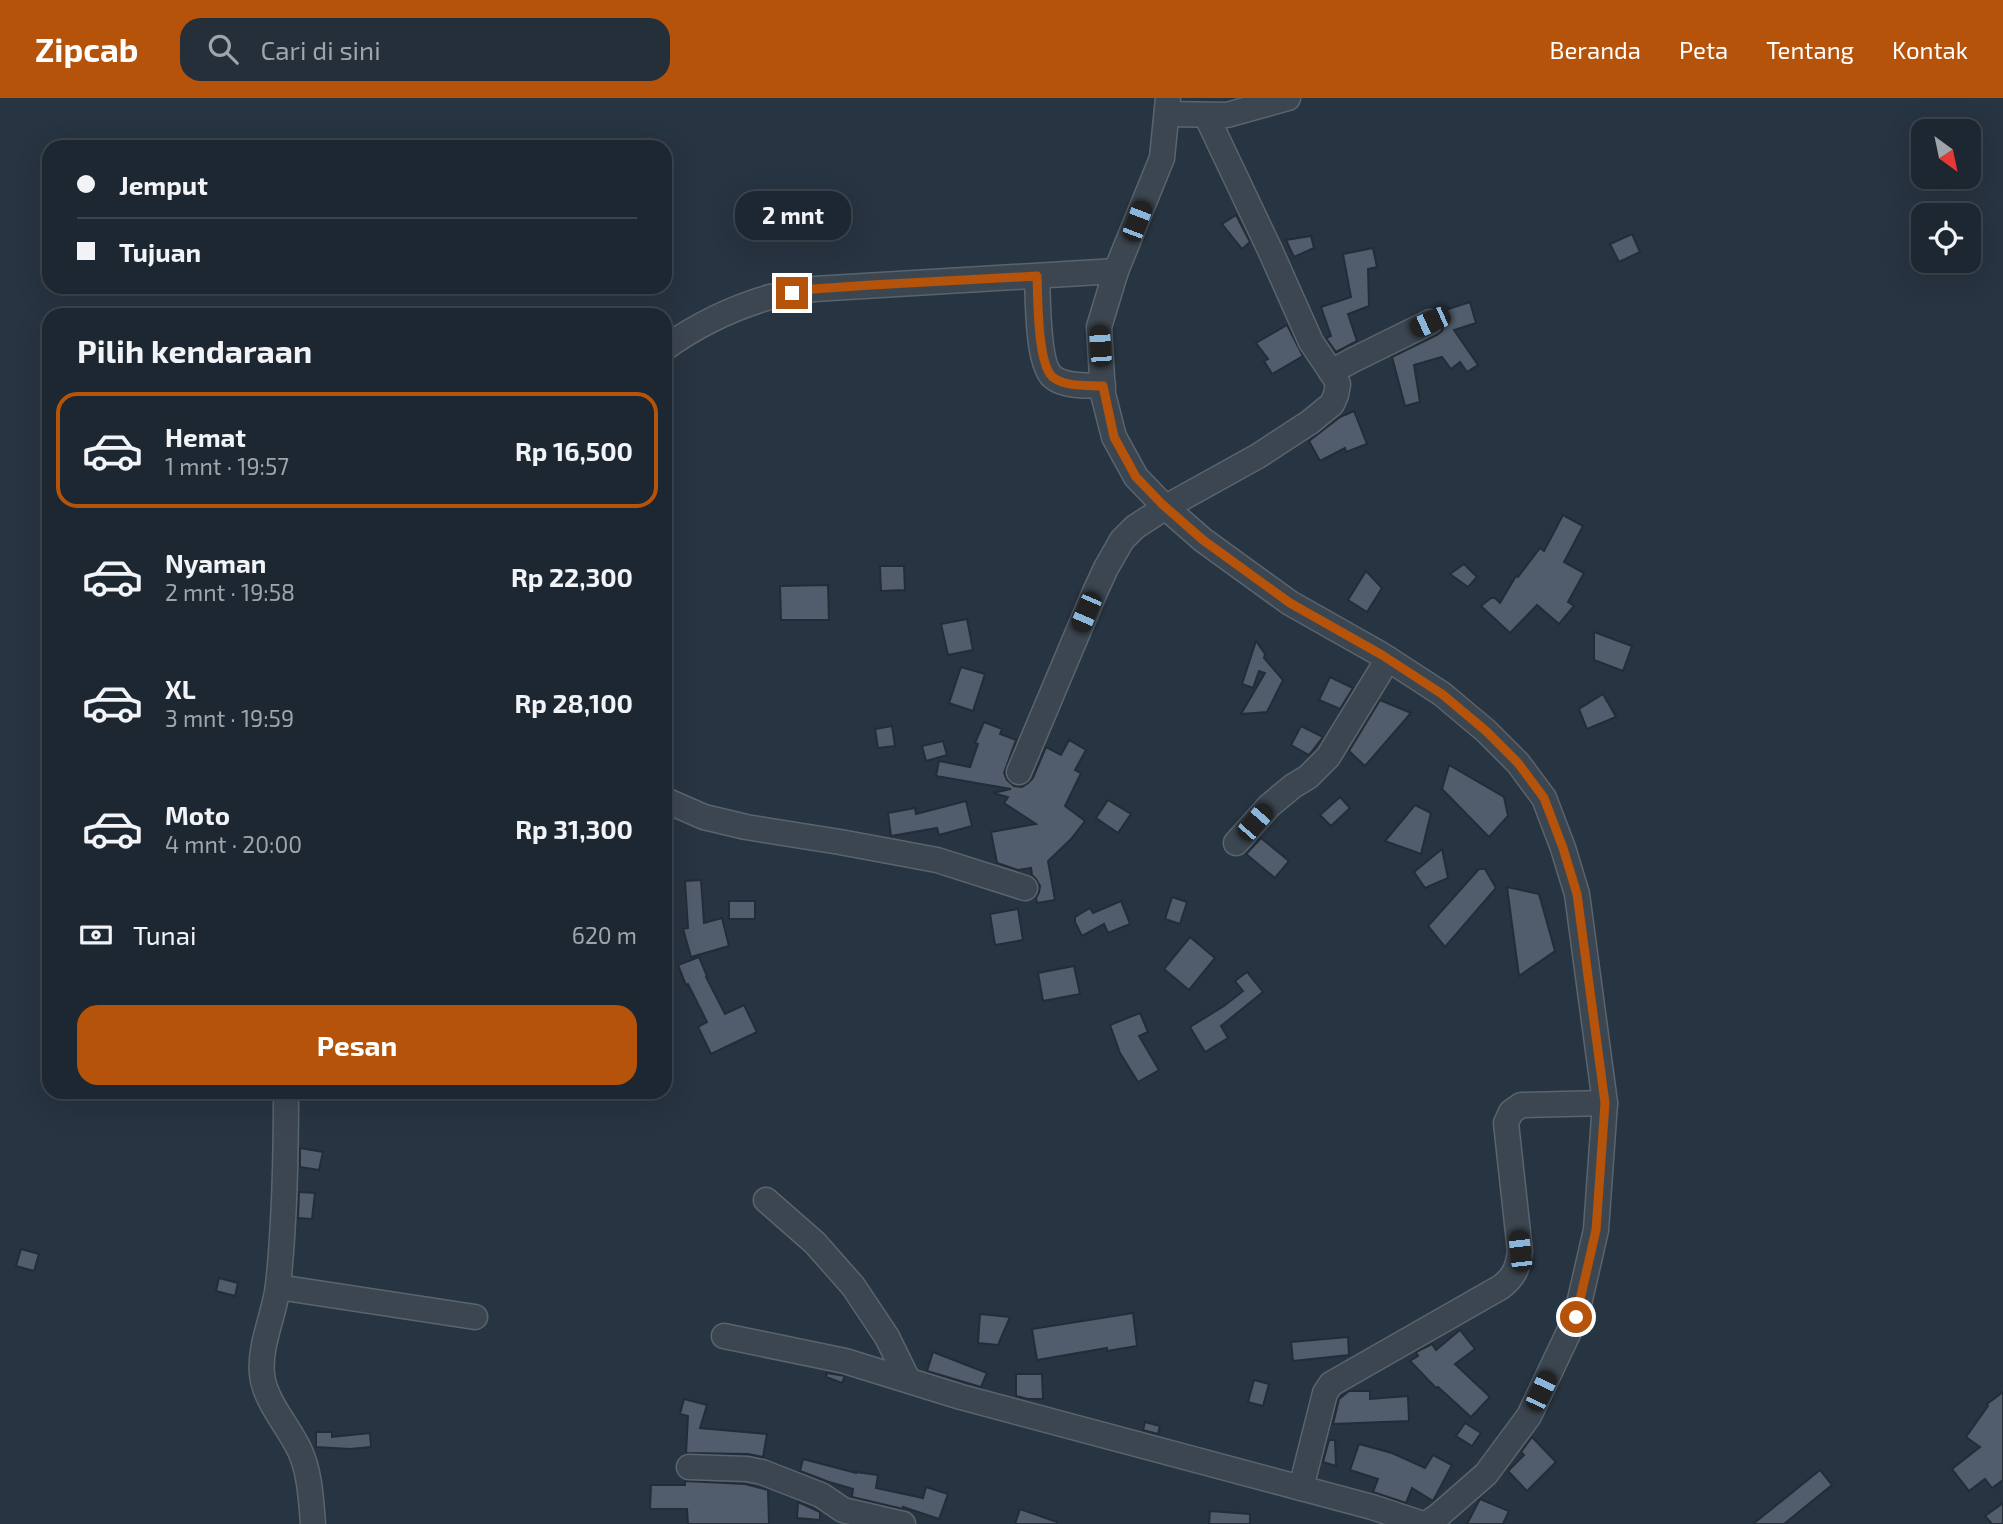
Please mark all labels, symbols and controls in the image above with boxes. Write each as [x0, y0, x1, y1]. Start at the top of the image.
search box [180, 18, 670, 81]
text: Zipcab [35, 29, 138, 69]
icon: search [204, 30, 242, 68]
text: Cari di sini [260, 34, 381, 65]
text: Beranda [1550, 35, 1641, 64]
text: Peta [1679, 35, 1728, 64]
text: Tentang [1766, 35, 1854, 64]
text: Kontak [1892, 35, 1968, 64]
north arrow [1911, 119, 1981, 189]
map controls [1911, 119, 1981, 273]
text: Jemput [119, 169, 208, 200]
callout: 2 mnt [734, 192, 850, 240]
car [1120, 198, 1155, 244]
text: 2 mnt [762, 201, 824, 229]
button: locate [1911, 203, 1981, 273]
text: Tujuan [119, 236, 201, 267]
route end [776, 277, 808, 309]
car [1407, 304, 1454, 340]
car [1089, 324, 1112, 368]
text: Pilih kendaraan [77, 331, 312, 369]
icon: car [81, 419, 144, 482]
text: Hemat [165, 421, 246, 452]
text: Rp 16,500 [515, 435, 633, 466]
text: 1 mnt · 19:57 [165, 452, 289, 480]
icon: car [81, 545, 144, 608]
text: Nyaman [165, 547, 266, 578]
text: Rp 22,300 [511, 561, 633, 592]
text: 2 mnt · 19:58 [165, 578, 295, 606]
car [1069, 589, 1104, 635]
icon: car [81, 671, 144, 734]
text: XL [165, 673, 196, 704]
text: Rp 28,100 [514, 687, 633, 718]
text: 3 mnt · 19:59 [165, 704, 294, 732]
icon: car [81, 797, 144, 860]
text: Moto [165, 799, 230, 830]
car [1234, 799, 1277, 845]
text: Rp 31,300 [515, 813, 633, 844]
text: 4 mnt · 20:00 [165, 830, 302, 858]
icon: cash [77, 916, 115, 954]
text: Tunai [133, 919, 196, 950]
text: 620 m [572, 921, 637, 949]
button: Pesan [77, 1005, 637, 1085]
car [1508, 1229, 1533, 1273]
route start [1560, 1301, 1592, 1333]
car [1523, 1368, 1560, 1414]

